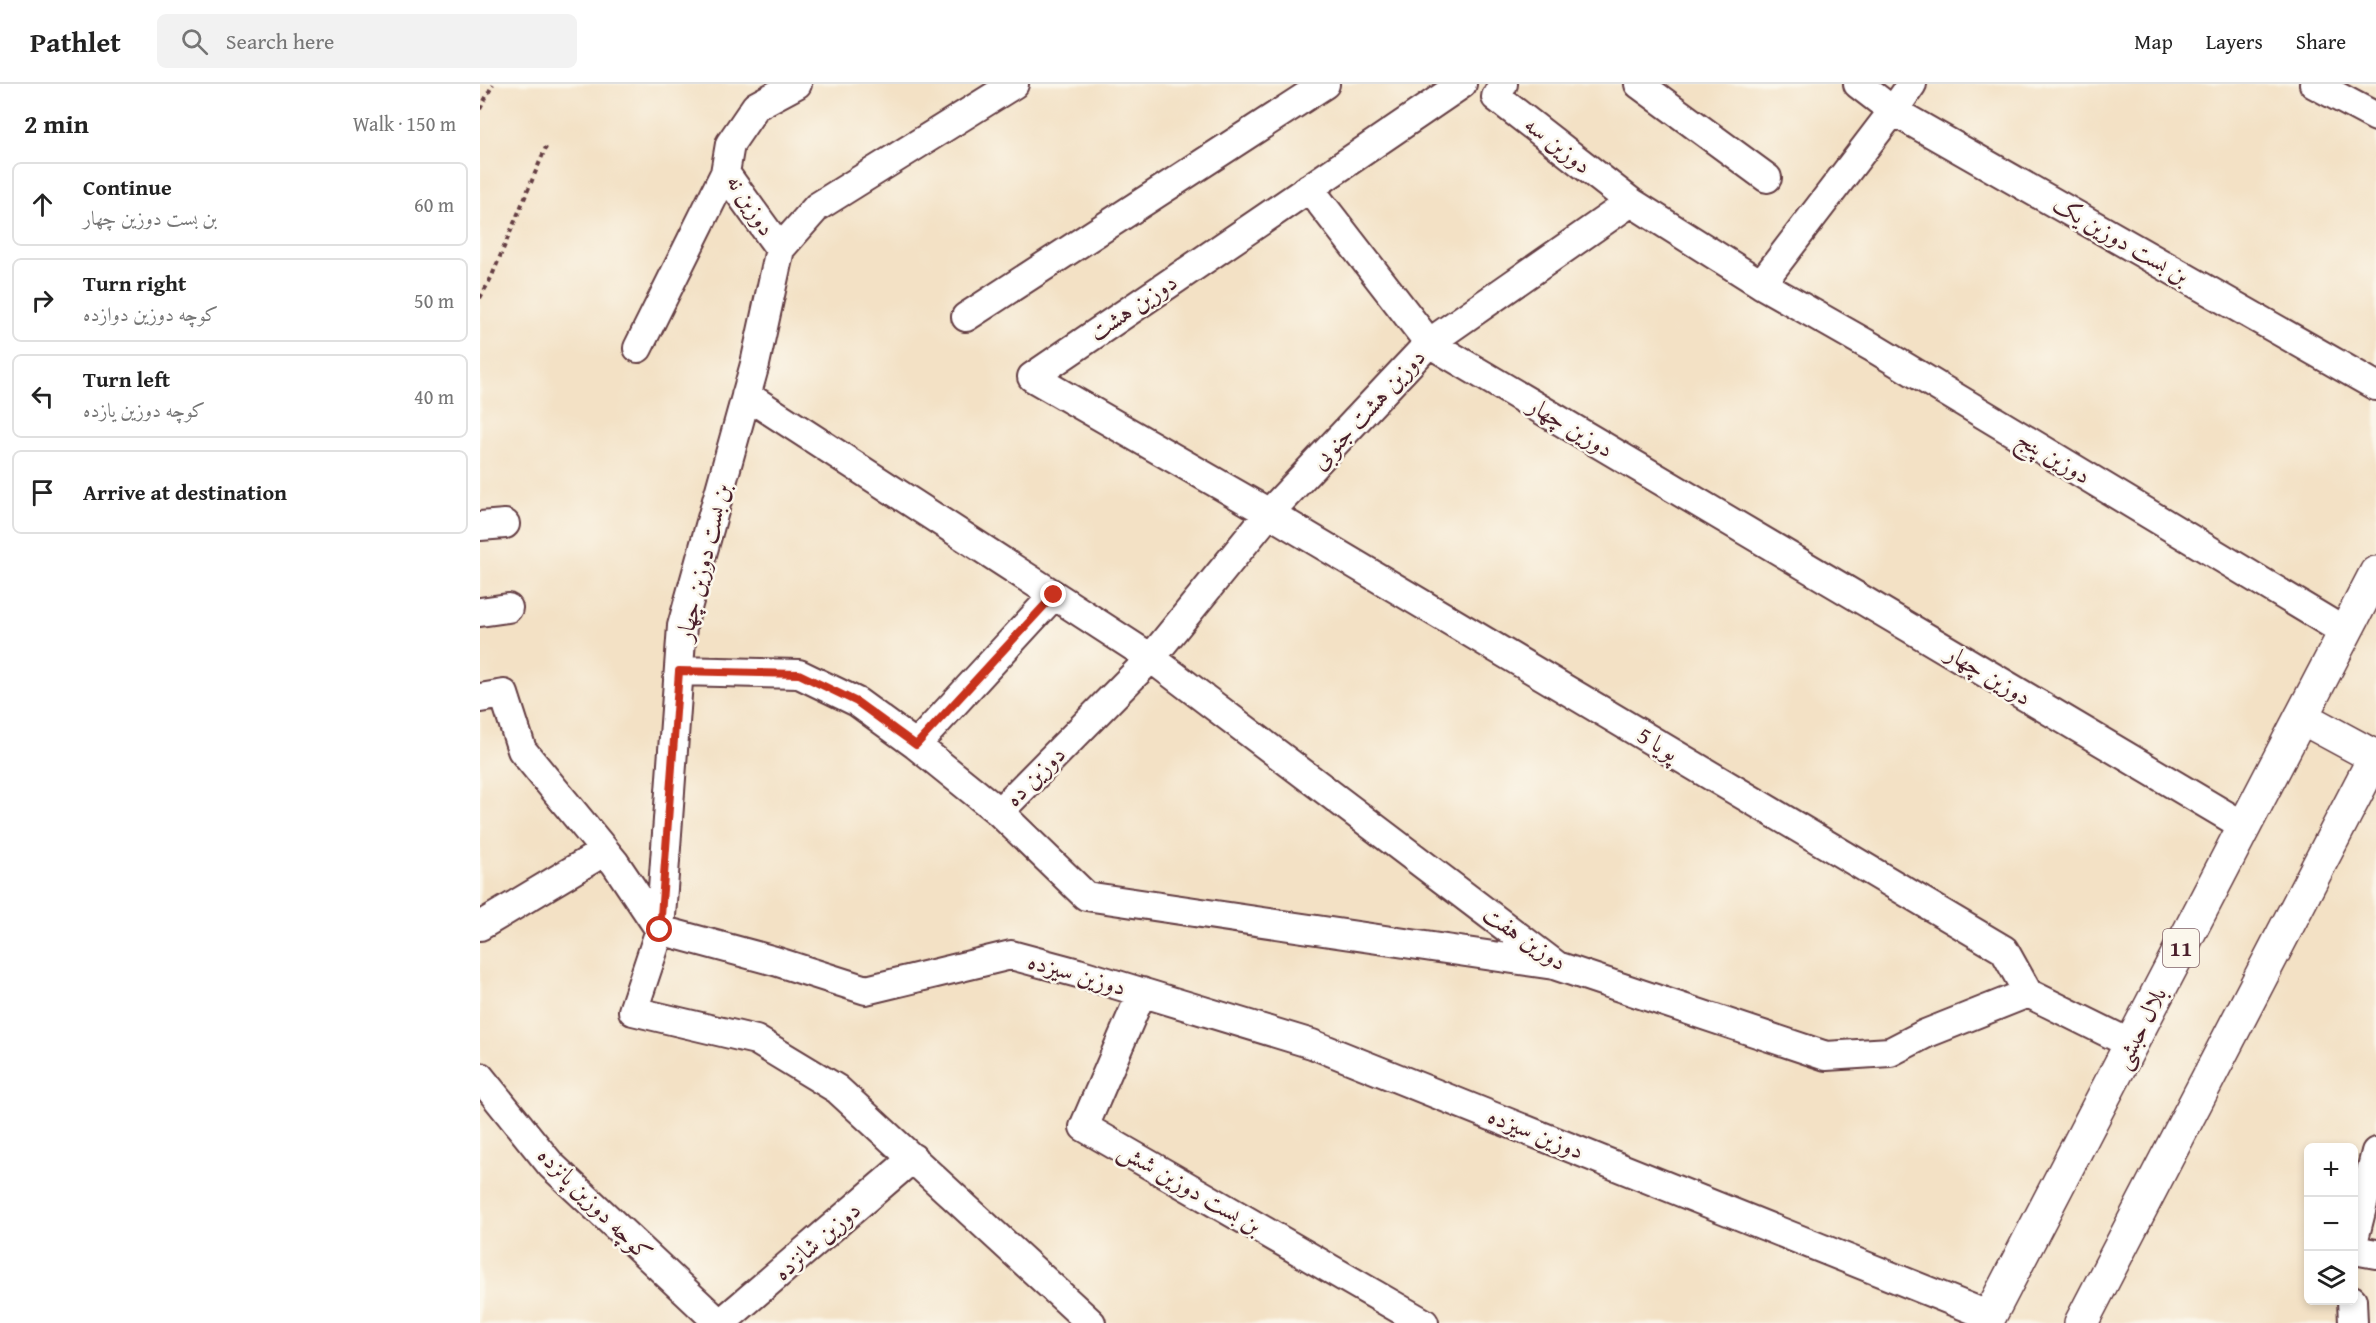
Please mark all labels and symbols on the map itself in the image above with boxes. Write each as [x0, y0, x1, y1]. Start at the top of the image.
street label: دوزین سه [1517, 107, 1599, 182]
street label: دوزین نه [718, 167, 785, 243]
street label: بن بست دوزین یک [2046, 186, 2197, 293]
street label: دوزین هشت [1082, 264, 1184, 349]
street label: دوزین هشت جنوبی [1302, 340, 1433, 477]
street label: دوزین چهار [1520, 386, 1621, 466]
street label: دوزین پنج [2009, 421, 2098, 496]
street label: بن بست دوزین چهار [666, 479, 739, 646]
route end [1040, 581, 1066, 607]
street label: دوزین چهار [1938, 634, 2039, 714]
street label: پویا 5 [1631, 718, 1687, 770]
street label: دوزین ده [996, 737, 1073, 814]
street label: دوزین هفت [1476, 896, 1575, 979]
route start [646, 916, 672, 942]
road number: 11 [2163, 929, 2199, 967]
street label: دوزین سیزده [1024, 943, 1130, 1004]
street label: بلال حبشی [2104, 981, 2175, 1075]
street label: دوزین سیزده [1483, 1097, 1589, 1168]
street label: بن بست دوزین شش [1112, 1132, 1269, 1243]
street label: کوچه دوزین پانزده [530, 1138, 661, 1269]
street label: دوزین شانزده [765, 1193, 868, 1289]

